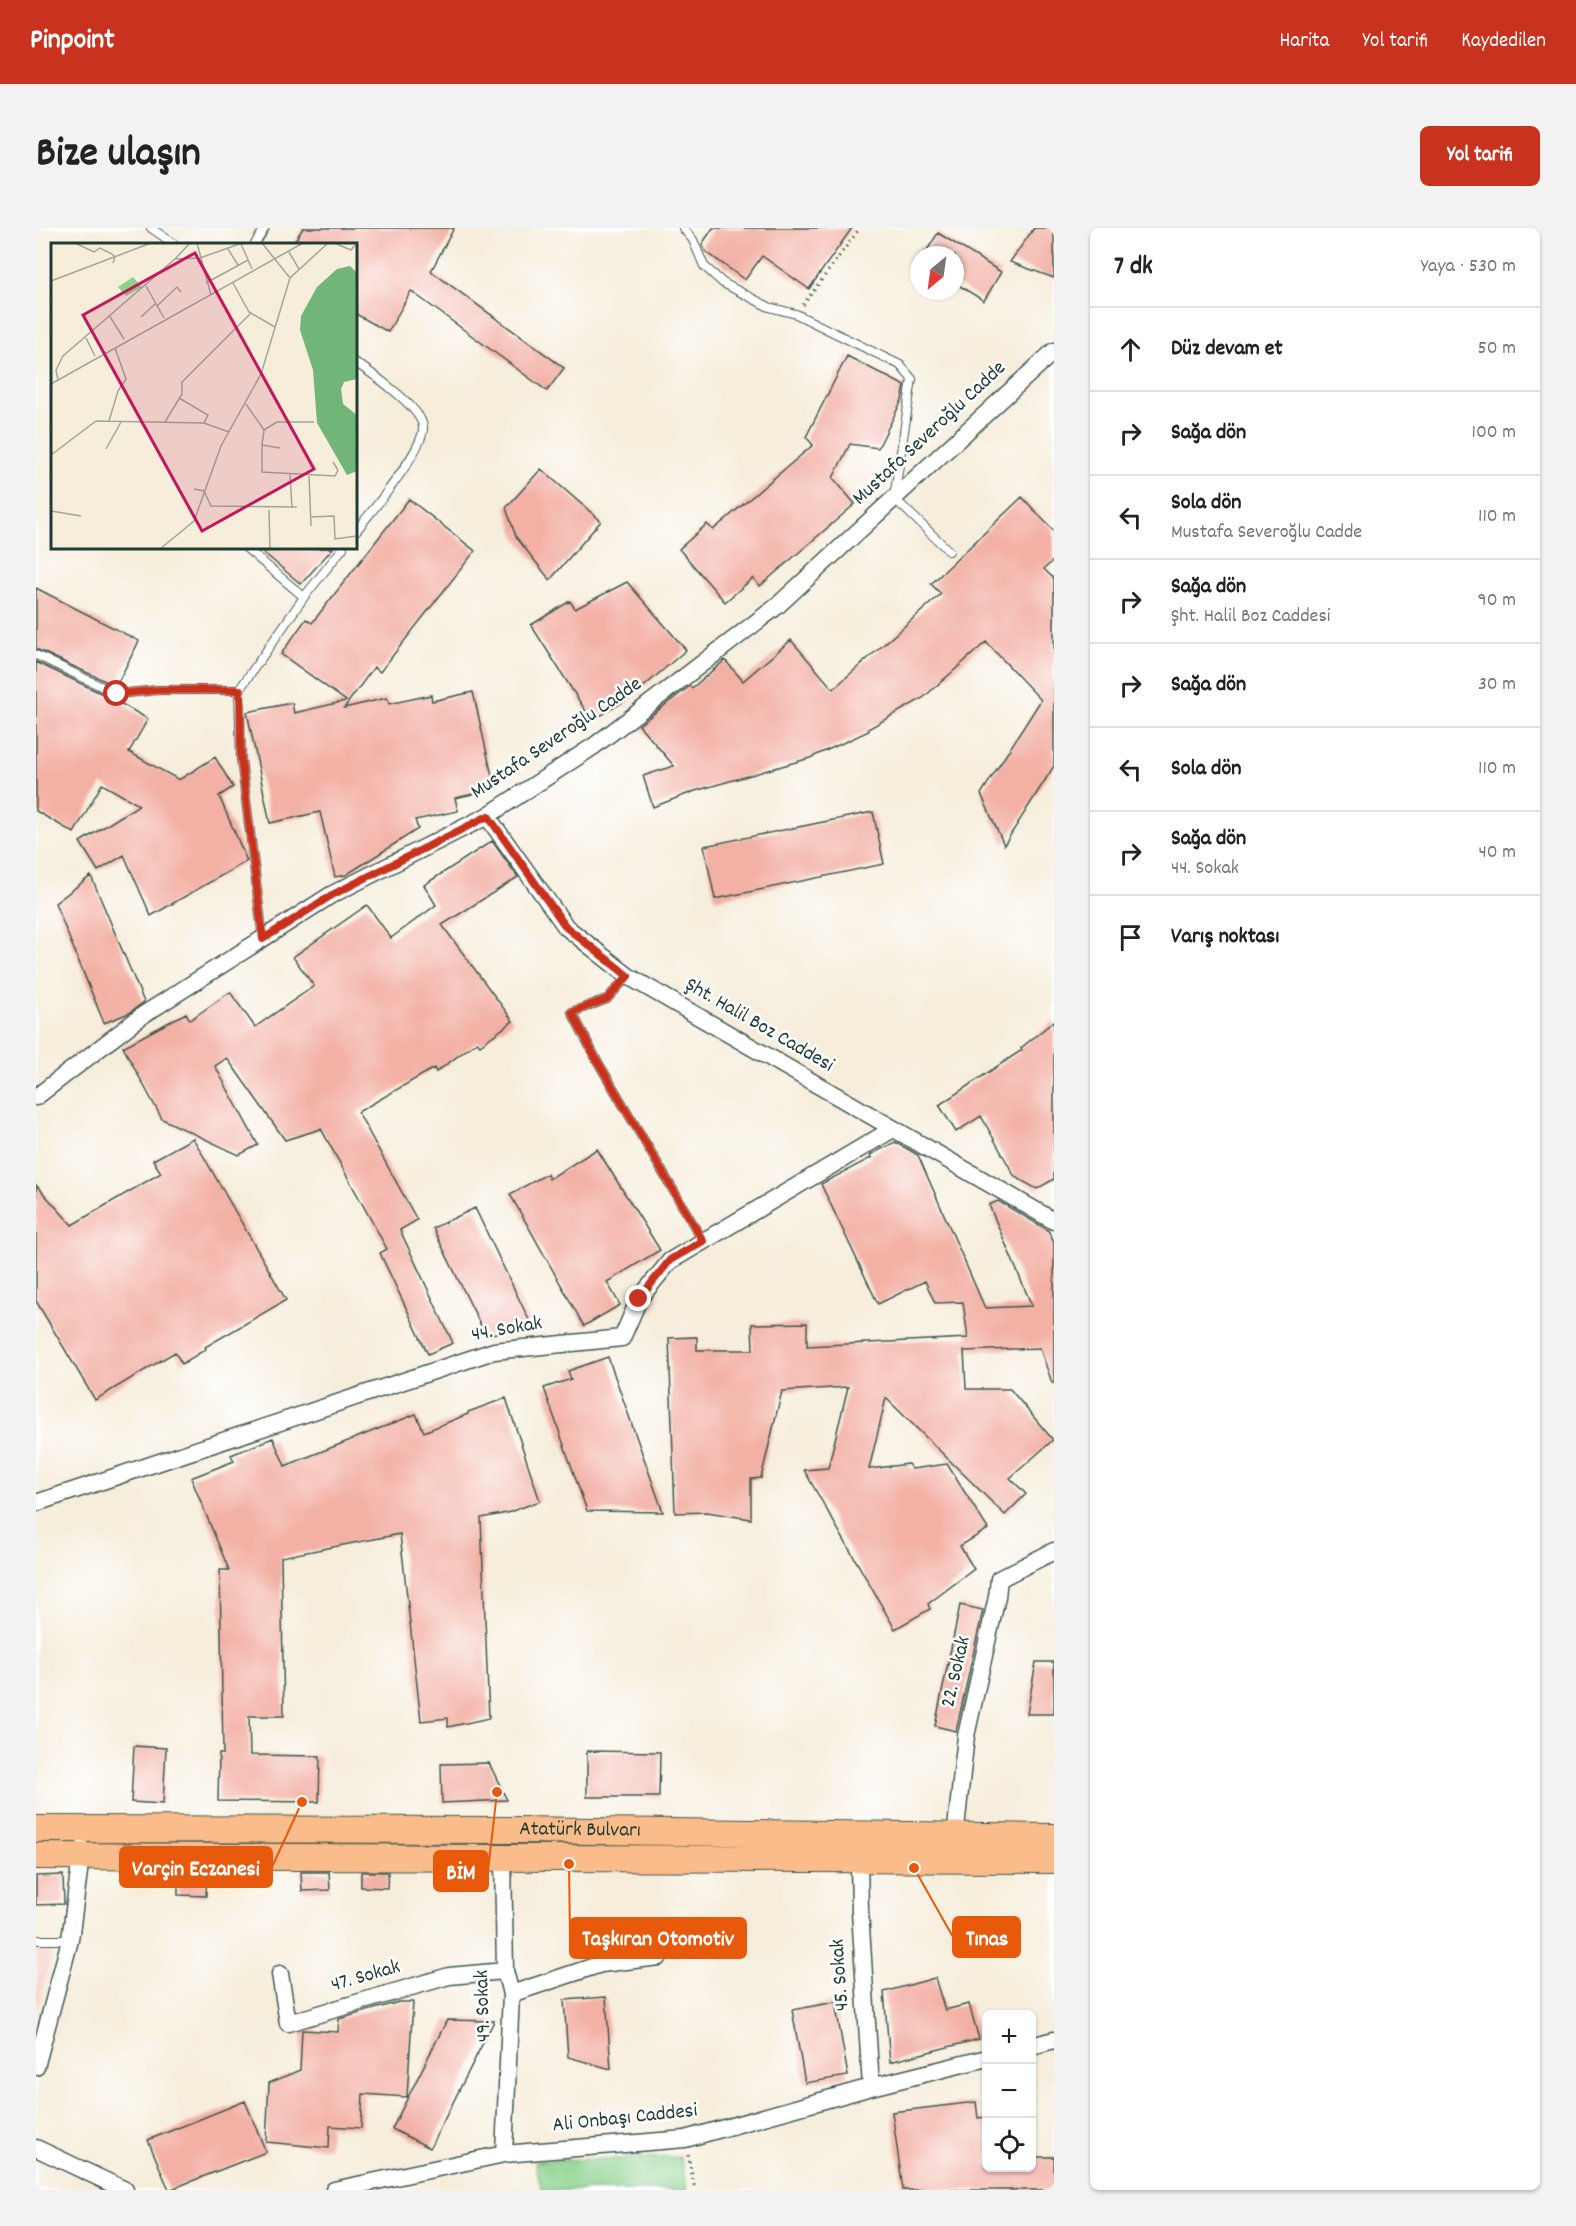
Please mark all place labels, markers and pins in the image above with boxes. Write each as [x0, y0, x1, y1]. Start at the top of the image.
callout: Varçin Eczanesi [120, 1847, 272, 1887]
callout: BİM [434, 1851, 488, 1891]
callout: Tınas [953, 1917, 1020, 1957]
callout: Taşkıran Otomotiv [570, 1918, 746, 1958]

